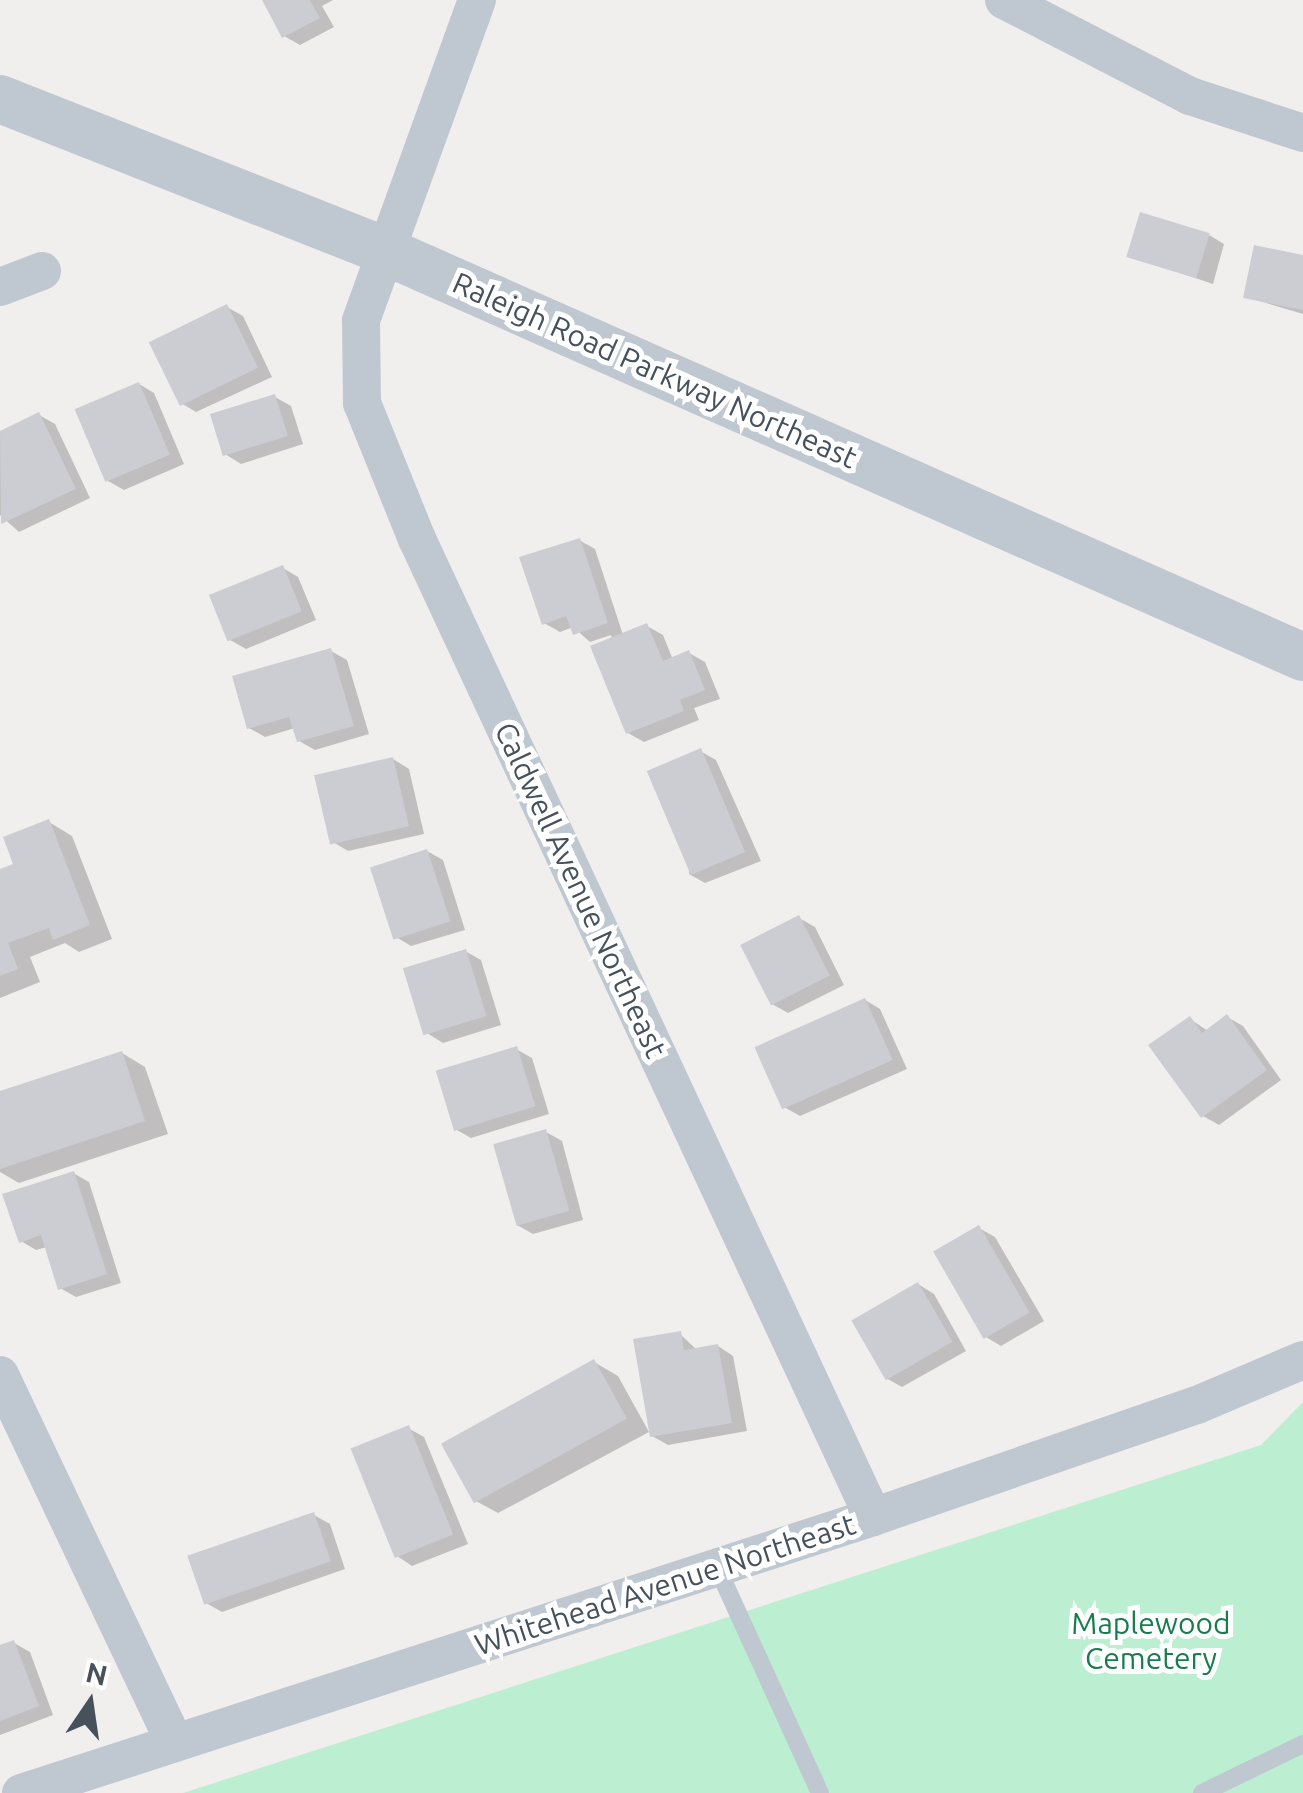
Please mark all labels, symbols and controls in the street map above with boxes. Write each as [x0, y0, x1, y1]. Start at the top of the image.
street label: Raleigh Road Parkway Northeast [447, 264, 863, 476]
street label: Caldwell Avenue Northeast [487, 717, 675, 1063]
street label: Whitehead Avenue Northeast [470, 1505, 860, 1663]
park label: Maplewood Cemetery [1071, 1605, 1231, 1676]
north arrow [40, 1653, 140, 1753]
text: N [83, 1656, 111, 1691]

